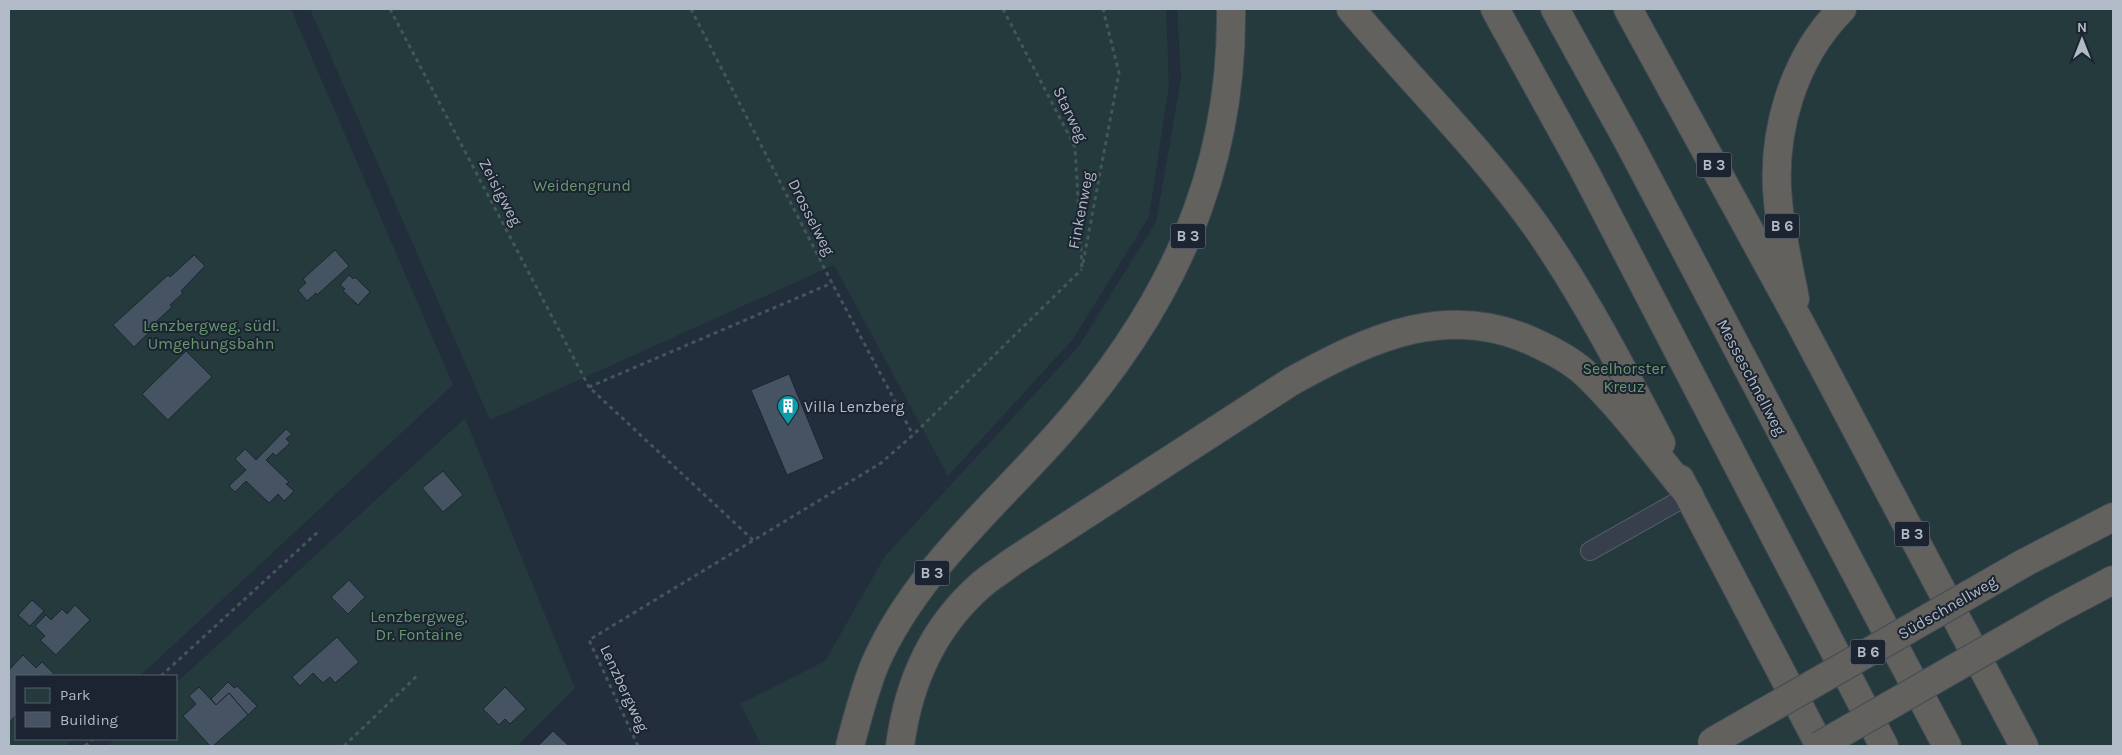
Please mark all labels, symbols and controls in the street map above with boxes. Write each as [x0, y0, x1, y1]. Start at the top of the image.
north arrow [2057, 15, 2107, 65]
text: N [2077, 19, 2087, 36]
street label: Starweg [1049, 83, 1092, 145]
road number: B 3 [1696, 152, 1732, 178]
street label: Zeisigweg [475, 155, 526, 229]
street label: Finkenweg [1064, 170, 1097, 250]
park label: Weidengrund [533, 176, 631, 195]
street label: Drosselweg [784, 176, 839, 259]
road number: B 6 [1764, 214, 1800, 238]
road number: B 3 [1170, 224, 1206, 248]
park label: Lenzbergweg, südl. Umgehungsbahn [143, 316, 279, 353]
street label: Messeschnellweg [1713, 316, 1790, 439]
park label: Seelhorster Kreuz [1582, 359, 1666, 396]
building icon: Villa Lenzberg [776, 394, 800, 425]
place label: Villa Lenzberg [804, 397, 905, 416]
road number: B 3 [1894, 522, 1930, 546]
road number: B 3 [914, 560, 950, 586]
street label: Südschnellweg [1895, 571, 2000, 643]
park label: Lenzbergweg, Dr. Fontaine [370, 607, 468, 644]
road number: B 6 [1850, 640, 1886, 664]
street label: Lenzbergweg [596, 642, 653, 735]
legend [15, 675, 178, 740]
text: Park [60, 686, 90, 704]
text: Building [60, 711, 118, 729]

